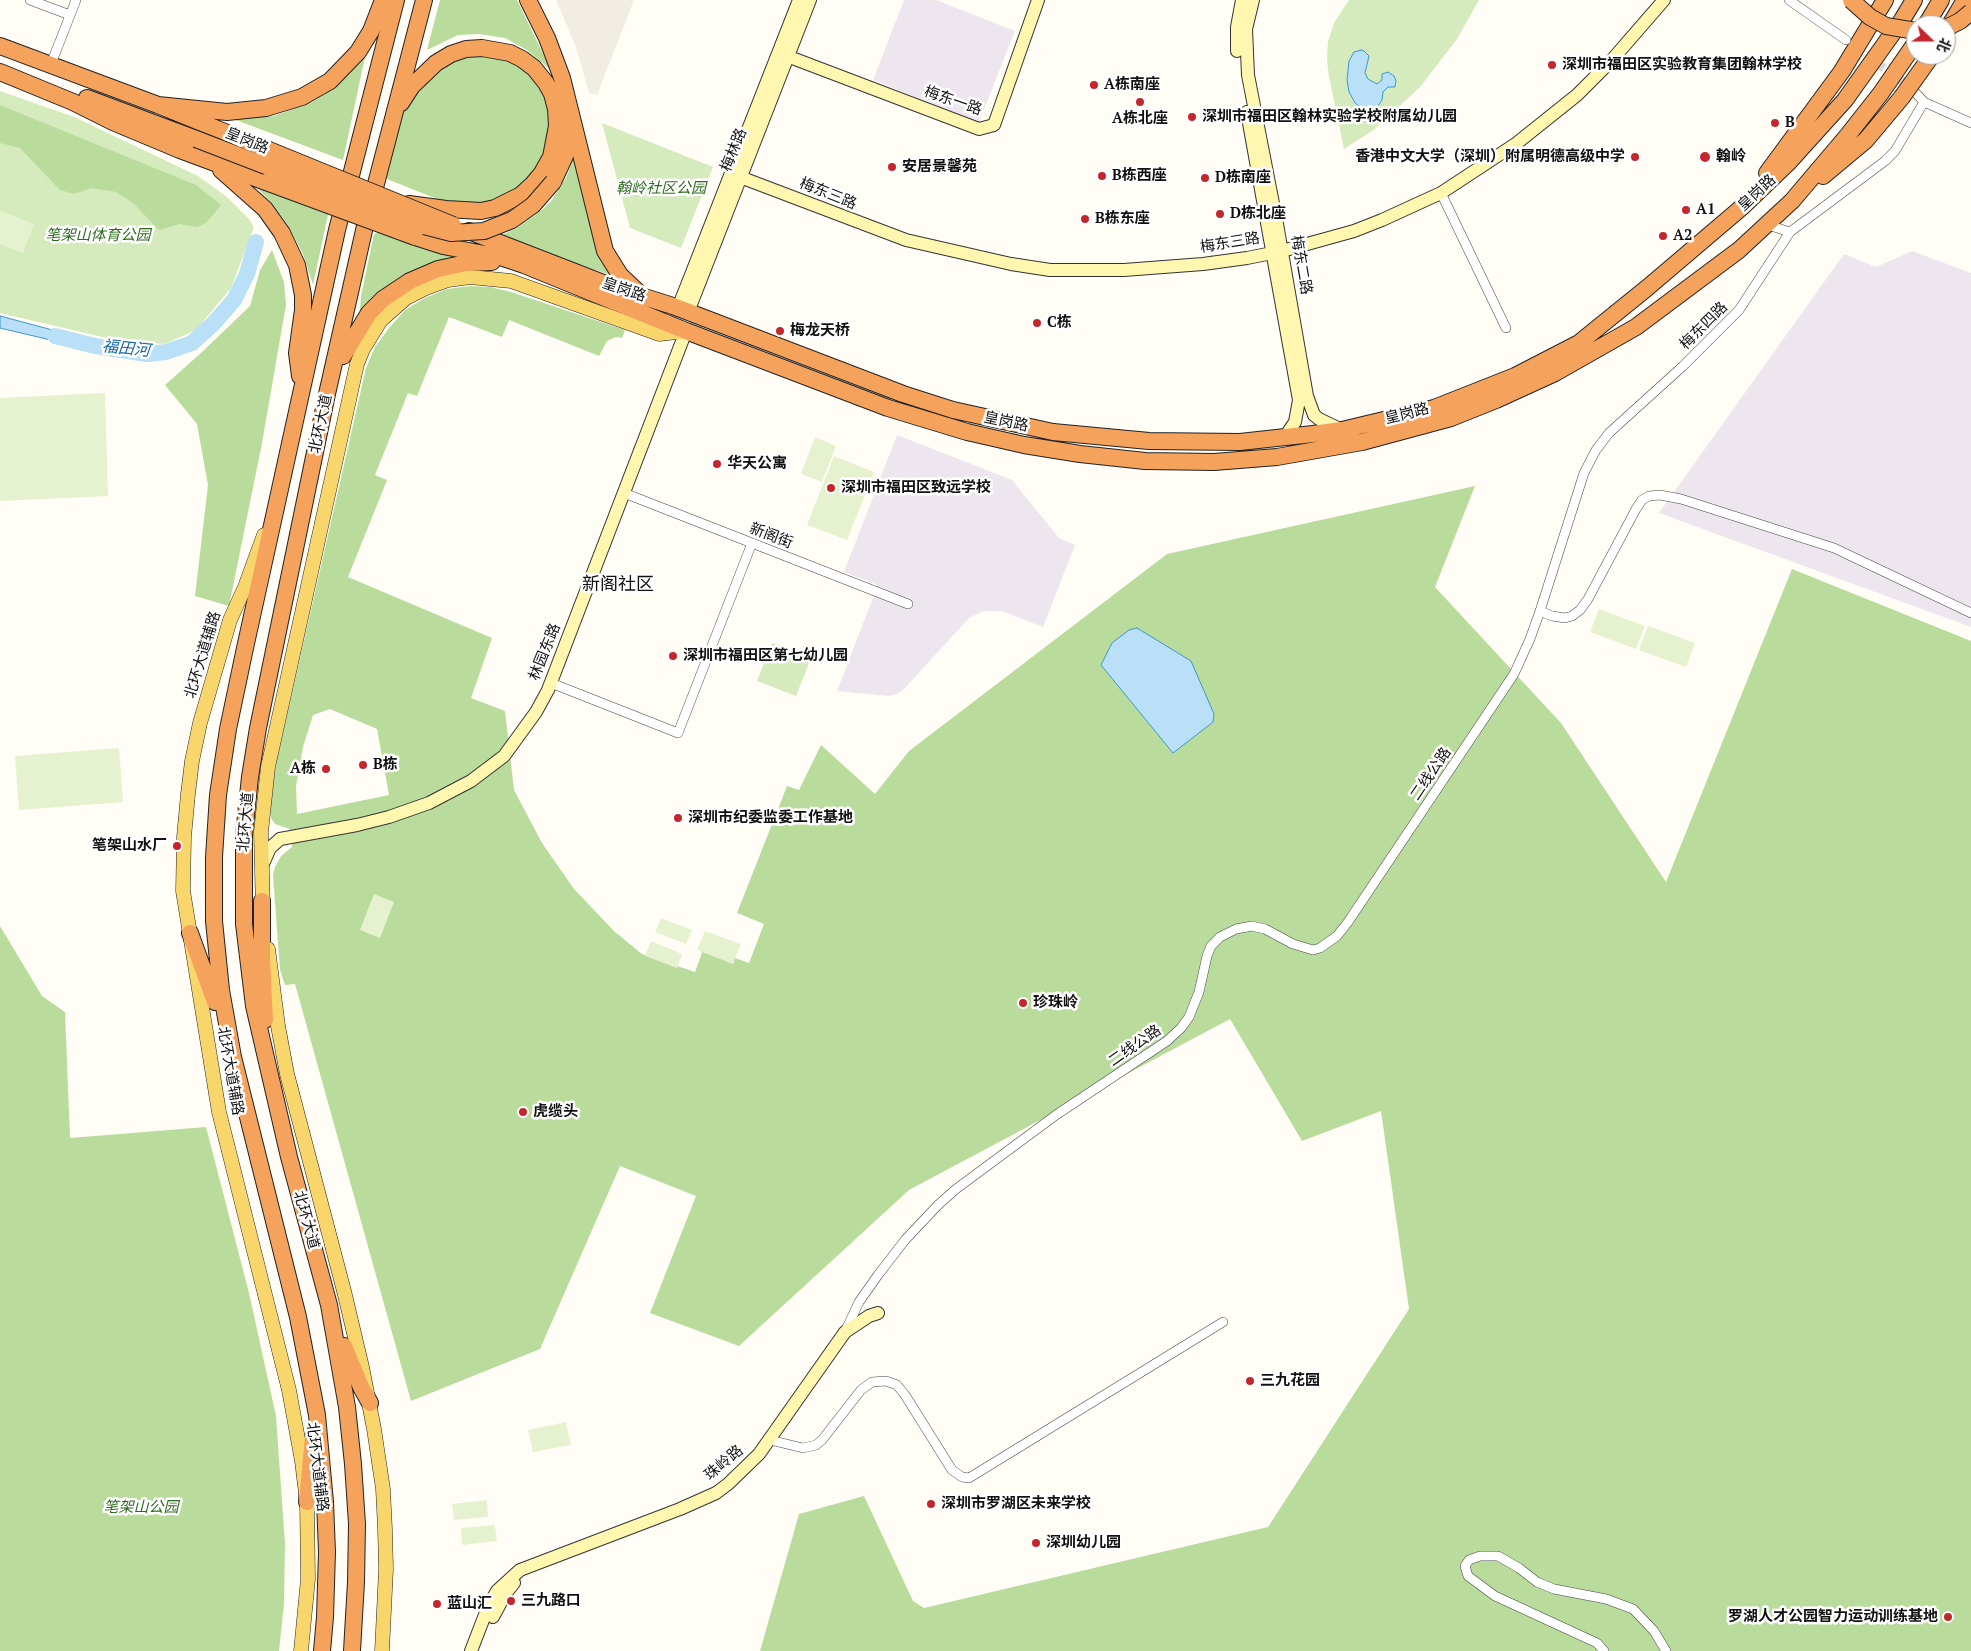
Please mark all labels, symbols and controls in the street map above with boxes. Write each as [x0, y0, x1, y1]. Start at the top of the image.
north arrow [1906, 15, 1956, 65]
text: 北 [1933, 35, 1956, 55]
place label: 深圳市福田区实验教育集团翰林学校 [1562, 56, 1802, 74]
marker: 深圳市福田区实验教育集团翰林学校 [1546, 59, 1558, 71]
place label: A栋南座 [1104, 76, 1160, 94]
marker: A栋南座 [1088, 79, 1100, 91]
street label: 梅东一路 [922, 83, 984, 119]
marker: A栋北座 [1134, 96, 1146, 108]
place label: 深圳市福田区翰林实验学校附属幼儿园 [1202, 108, 1457, 126]
place label: A栋北座 [1112, 110, 1168, 128]
marker: 深圳市福田区翰林实验学校附属幼儿园 [1186, 111, 1198, 123]
place label: B [1785, 114, 1795, 132]
marker: B [1769, 117, 1781, 129]
street label: 皇岗路 [223, 124, 271, 158]
street label: 梅林路 [717, 126, 751, 174]
place label: 香港中文大学（深圳）附属明德高级中学 [1355, 148, 1625, 166]
place label: 翰岭 [1716, 148, 1746, 166]
marker: 翰岭 [1698, 150, 1712, 164]
marker: 香港中文大学（深圳）附属明德高级中学 [1629, 151, 1641, 163]
place label: 安居景馨苑 [902, 158, 977, 176]
marker: 安居景馨苑 [886, 161, 898, 173]
place label: B栋西座 [1112, 167, 1167, 185]
place label: D栋南座 [1215, 169, 1271, 187]
marker: B栋西座 [1096, 170, 1108, 182]
street label: 皇岗路 [1734, 171, 1780, 215]
marker: D栋南座 [1199, 172, 1211, 184]
street label: 梅东三路 [797, 174, 859, 214]
park label: 翰岭社区公园 [616, 180, 706, 198]
place label: A1 [1696, 201, 1715, 219]
marker: A1 [1680, 204, 1692, 216]
place label: D栋北座 [1230, 205, 1286, 223]
marker: D栋北座 [1214, 208, 1226, 220]
place label: B栋东座 [1095, 210, 1150, 228]
marker: B栋东座 [1079, 213, 1091, 225]
park label: 笔架山体育公园 [46, 227, 150, 245]
place label: A2 [1673, 227, 1692, 245]
street label: 梅东三路 [1199, 229, 1261, 257]
marker: A2 [1657, 230, 1669, 242]
street label: 梅东二路 [1287, 234, 1315, 296]
street label: 皇岗路 [600, 274, 648, 306]
street label: 梅东四路 [1676, 298, 1732, 354]
place label: C栋 [1047, 314, 1072, 332]
marker: C栋 [1031, 317, 1043, 329]
place label: 梅龙天桥 [790, 322, 850, 340]
marker: 梅龙天桥 [774, 325, 786, 337]
water label: 福田河 [101, 337, 151, 361]
street label: 北环大道 [306, 393, 336, 455]
street label: 皇岗路 [1383, 400, 1431, 428]
street label: 皇岗路 [982, 409, 1030, 435]
place label: 华天公寓 [727, 455, 787, 473]
marker: 华天公寓 [711, 458, 723, 470]
place label: 深圳市福田区致远学校 [841, 479, 991, 497]
marker: 深圳市福田区致远学校 [825, 482, 837, 494]
street label: 新阁街 [747, 520, 795, 552]
district label: 新阁社区 [582, 574, 654, 596]
street label: 北环大道辅路 [181, 609, 225, 701]
street label: 林园东路 [525, 621, 565, 683]
place label: 深圳市福田区第七幼儿园 [683, 647, 848, 665]
marker: 深圳市福田区第七幼儿园 [667, 650, 679, 662]
street label: 二线公路 [1407, 744, 1455, 804]
place label: B栋 [373, 756, 398, 774]
marker: B栋 [357, 759, 369, 771]
place label: A栋 [290, 760, 316, 778]
marker: A栋 [320, 763, 332, 775]
street label: 北环大道 [234, 791, 258, 853]
place label: 深圳市纪委监委工作基地 [688, 809, 853, 827]
marker: 深圳市纪委监委工作基地 [672, 812, 684, 824]
place label: 笔架山水厂 [92, 837, 167, 855]
marker: 笔架山水厂 [171, 840, 183, 852]
place label: 珍珠岭 [1033, 994, 1078, 1012]
marker: 珍珠岭 [1017, 997, 1029, 1009]
street label: 二线公路 [1105, 1021, 1165, 1071]
street label: 北环大道辅路 [213, 1025, 247, 1117]
place label: 虎缆头 [533, 1103, 578, 1121]
marker: 虎缆头 [517, 1106, 529, 1118]
street label: 北环大道 [290, 1189, 322, 1251]
place label: 三九花园 [1260, 1372, 1320, 1390]
marker: 三九花园 [1244, 1375, 1256, 1387]
street label: 北环大道辅路 [303, 1421, 331, 1513]
street label: 珠岭路 [701, 1442, 747, 1484]
place label: 深圳市罗湖区未来学校 [941, 1495, 1091, 1513]
marker: 深圳市罗湖区未来学校 [925, 1498, 937, 1510]
park label: 笔架山公园 [104, 1499, 178, 1517]
place label: 深圳幼儿园 [1046, 1534, 1121, 1552]
marker: 深圳幼儿园 [1030, 1537, 1042, 1549]
place label: 三九路口 [521, 1592, 581, 1610]
place label: 蓝山汇 [447, 1595, 492, 1613]
marker: 三九路口 [505, 1595, 517, 1607]
marker: 蓝山汇 [431, 1598, 443, 1610]
place label: 罗湖人才公园智力运动训练基地 [1728, 1608, 1938, 1626]
marker: 罗湖人才公园智力运动训练基地 [1942, 1611, 1954, 1623]

